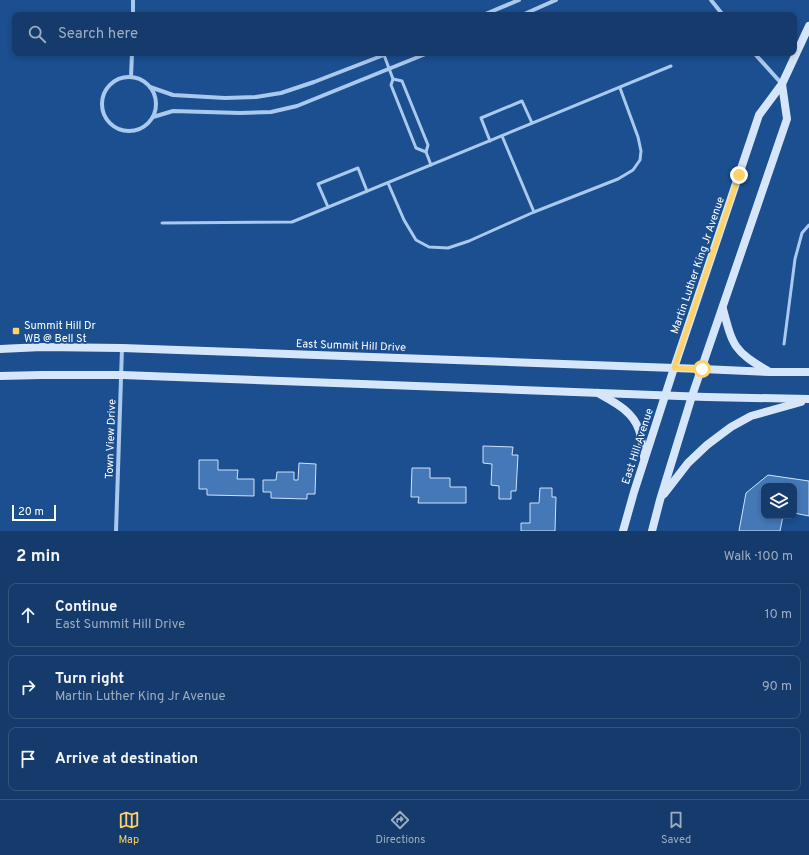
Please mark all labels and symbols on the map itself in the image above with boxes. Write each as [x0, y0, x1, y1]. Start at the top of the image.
route end [730, 166, 748, 184]
street label: Martin Luther King Jr Avenue [668, 195, 728, 336]
place label: Summit Hill Dr WB @ Bell St [24, 319, 97, 346]
marker: Summit Hill Dr WB @ Bell St [11, 326, 21, 336]
street label: East Summit Hill Drive [296, 337, 406, 355]
route start [693, 360, 711, 378]
street label: Town View Drive [103, 399, 119, 479]
street label: East Hill Avenue [619, 406, 657, 486]
scale bar [12, 503, 56, 522]

